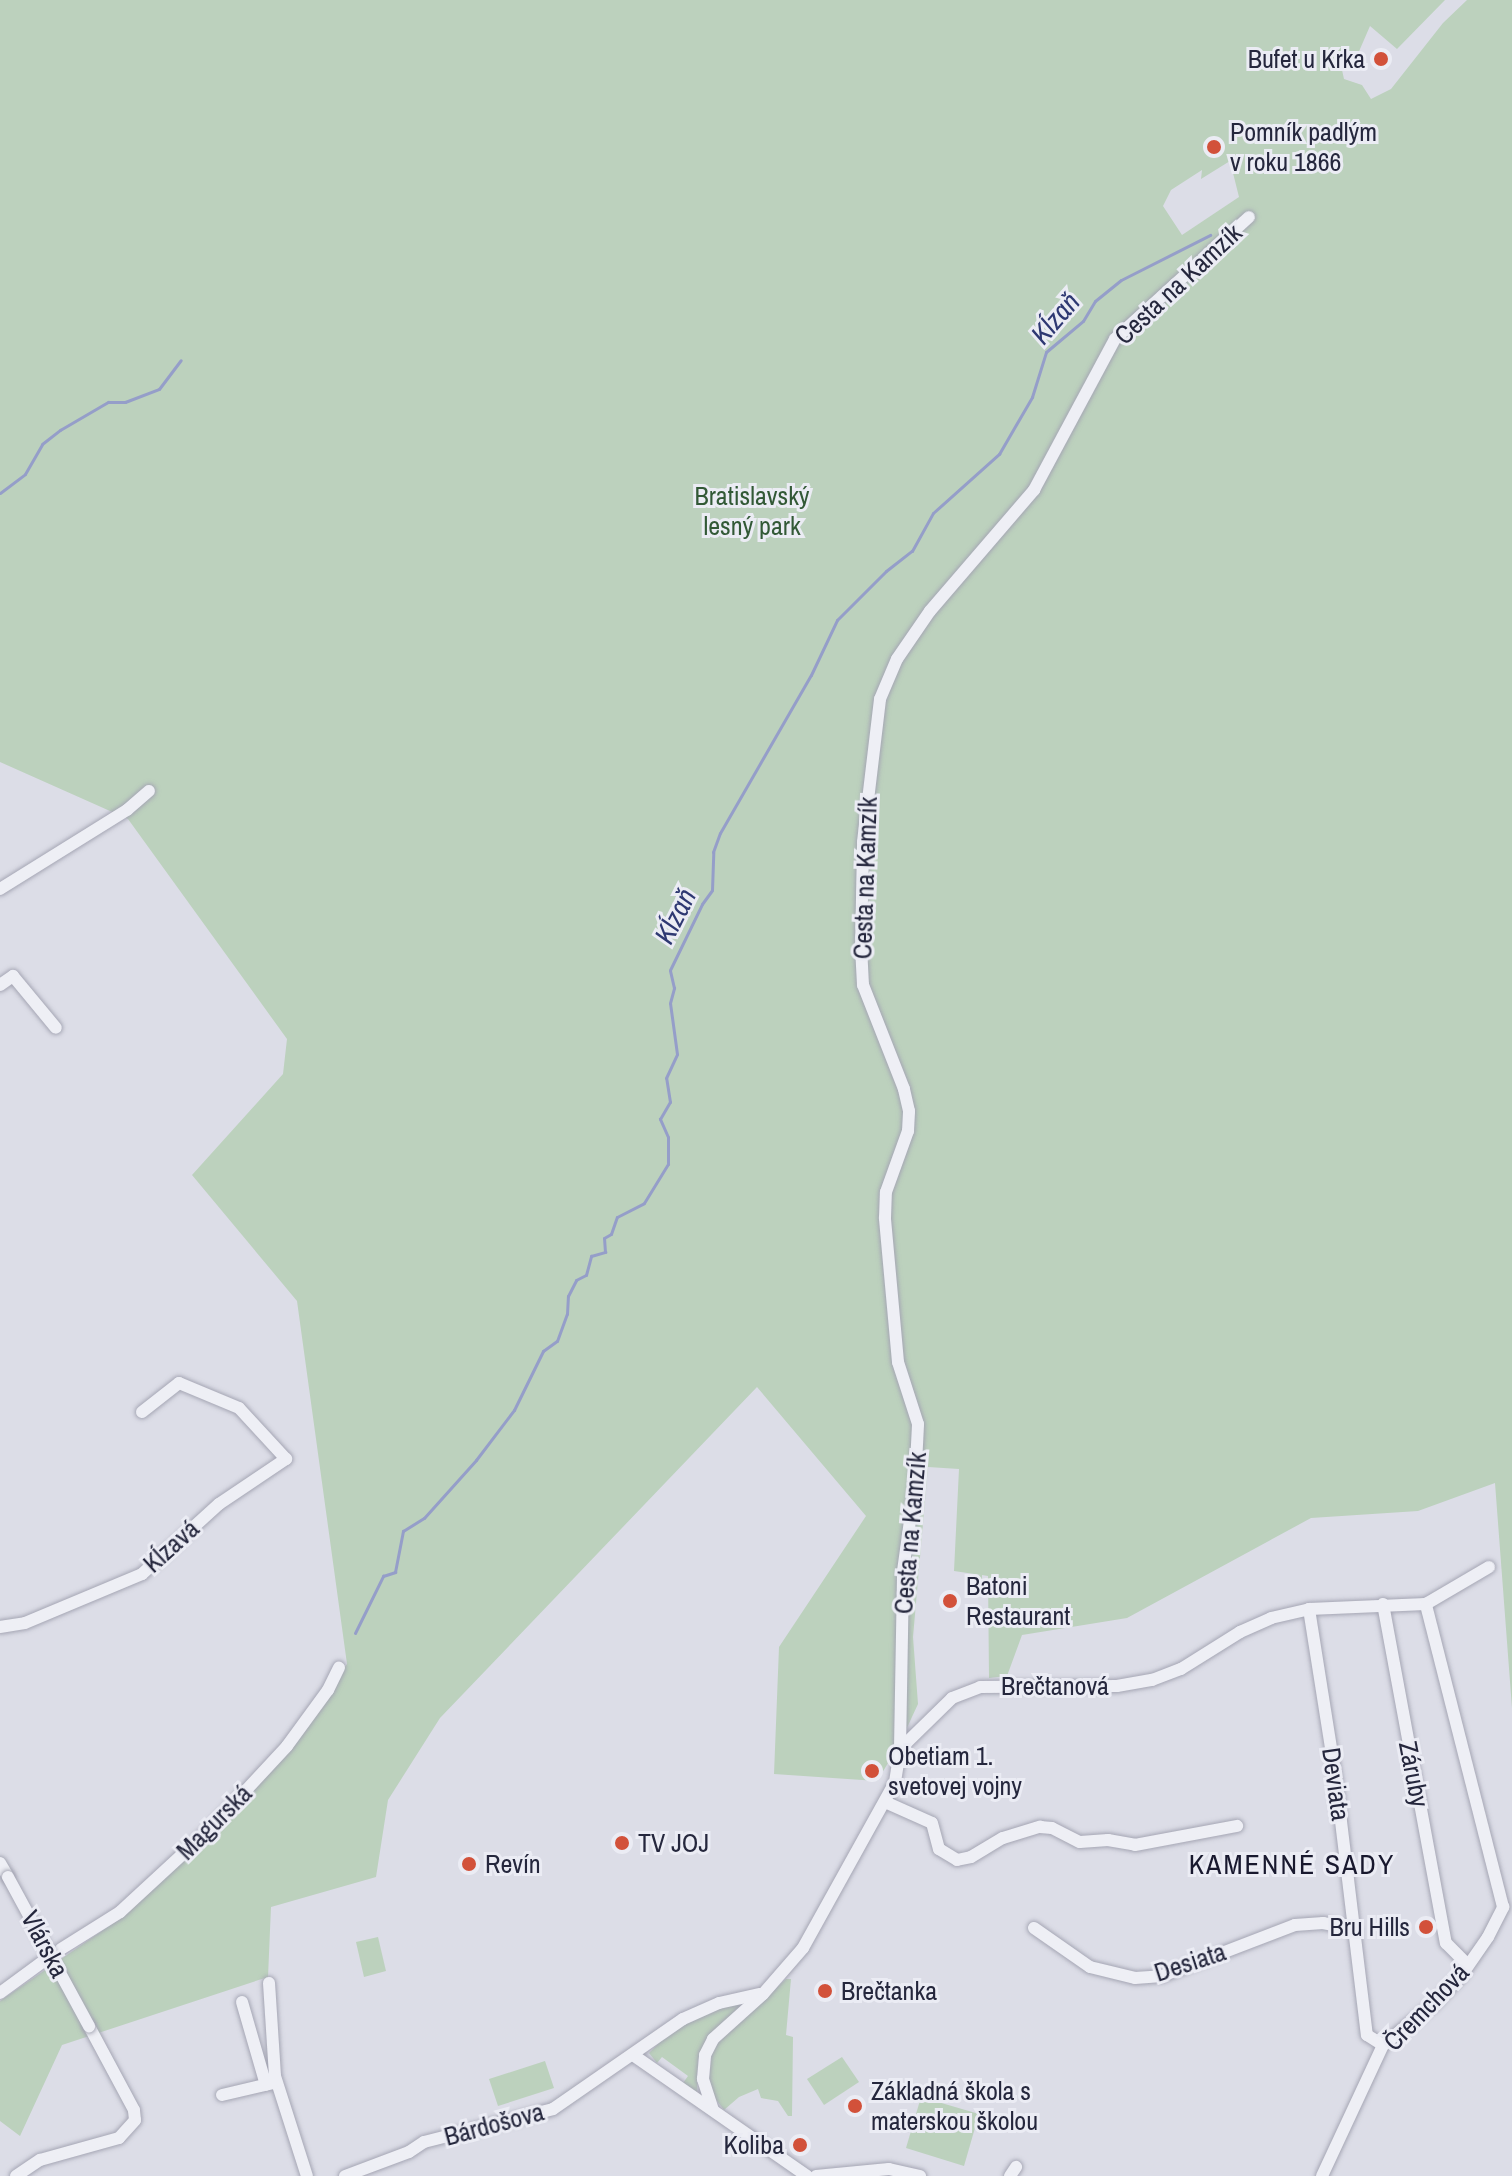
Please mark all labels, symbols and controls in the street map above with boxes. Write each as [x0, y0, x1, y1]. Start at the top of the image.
place label: Bufet u Krka [1248, 43, 1365, 75]
marker: Bufet u Krka [1372, 50, 1390, 68]
place label: Pomník padlým v roku 1866 [1230, 116, 1377, 178]
marker: Pomník padlým v roku 1866 [1205, 138, 1223, 156]
street label: Cesta na Kamzík [1108, 217, 1248, 351]
water label: Kĺzaň [1023, 285, 1087, 351]
park label: Bratislavský lesný park [695, 480, 809, 542]
street label: Cesta na Kamzík [847, 796, 883, 960]
water label: Kĺzaň [647, 883, 703, 949]
street label: Cesta na Kamzík [887, 1451, 933, 1615]
street label: Kĺzavá [137, 1513, 205, 1579]
place label: Batoni Restaurant [966, 1570, 1070, 1632]
marker: Batoni Restaurant [941, 1592, 959, 1610]
street label: Brečtanová [1001, 1670, 1109, 1702]
street label: Záruby [1392, 1738, 1436, 1810]
place label: Obetiam 1. svetovej vojny [888, 1740, 1022, 1802]
street label: Deviata [1315, 1745, 1357, 1823]
marker: Obetiam 1. svetovej vojny [863, 1762, 881, 1780]
street label: Magurská [170, 1778, 258, 1866]
place label: TV JOJ [638, 1827, 709, 1859]
marker: TV JOJ [613, 1834, 631, 1852]
district label: KAMENNÉ SADY [1189, 1847, 1395, 1881]
place label: Revín [485, 1848, 541, 1880]
marker: Revín [460, 1855, 478, 1873]
street label: Vlárska [15, 1905, 75, 1983]
place label: Bru Hills [1329, 1911, 1410, 1943]
marker: Bru Hills [1417, 1918, 1435, 1936]
street label: Desiata [1150, 1936, 1230, 1988]
street label: Čremchová [1377, 1957, 1475, 2057]
place label: Brečtanka [841, 1975, 937, 2007]
marker: Brečtanka [816, 1982, 834, 2000]
place label: Základná škola s materskou školou [871, 2075, 1038, 2136]
street label: Bárdošova [441, 2096, 547, 2152]
marker: Základná škola s materskou školou [846, 2097, 864, 2115]
place label: Koliba [724, 2129, 784, 2161]
marker: Koliba [791, 2136, 809, 2154]

